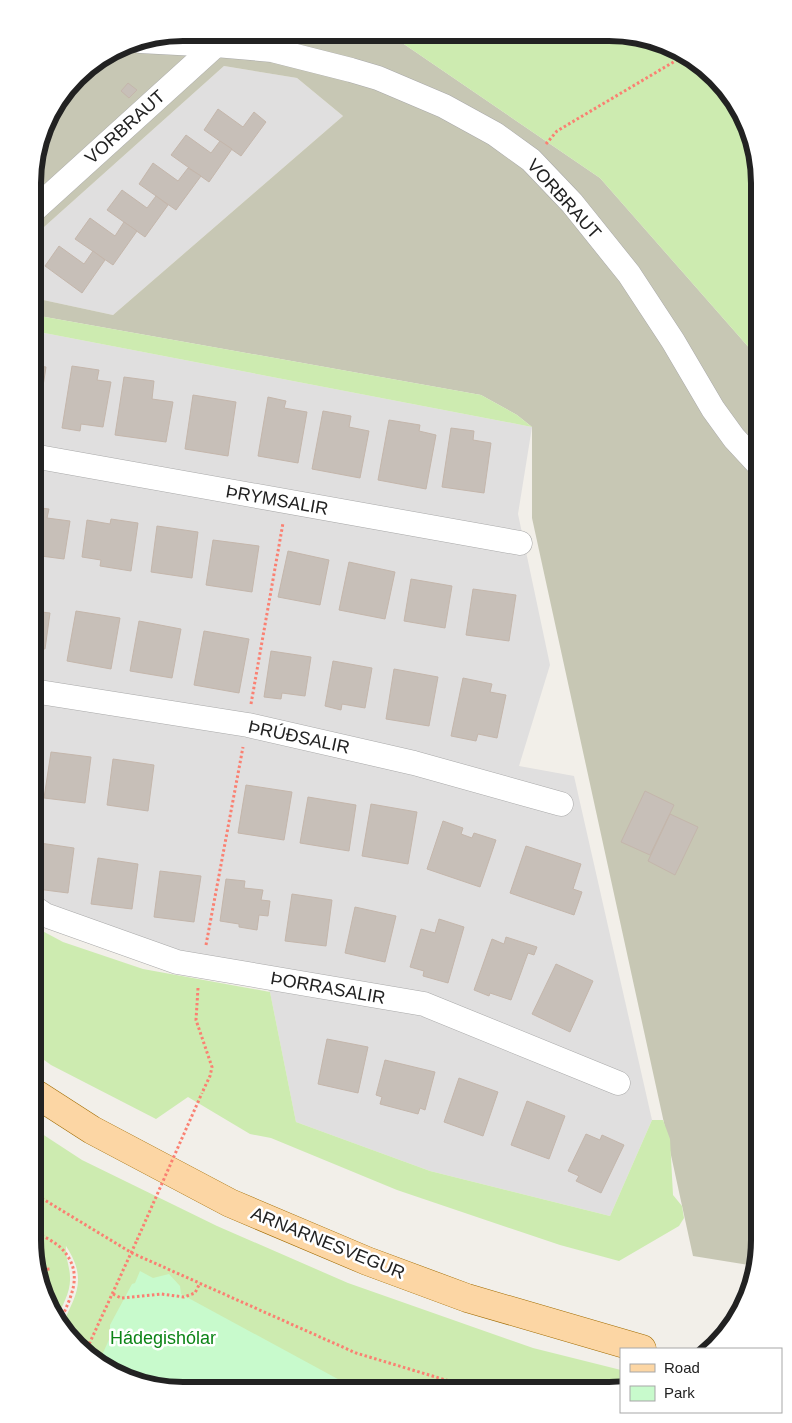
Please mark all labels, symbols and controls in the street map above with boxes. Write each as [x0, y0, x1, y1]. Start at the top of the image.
street label: VORBRAUT [81, 86, 169, 168]
street label: VORBRAUT [523, 155, 605, 243]
street label: ÞRYMSALIR [224, 481, 330, 519]
street label: ÞRÚÐSALIR [247, 716, 352, 757]
street label: ÞORRASALIR [269, 968, 387, 1008]
street label: ARNARNESVEGUR [248, 1203, 408, 1283]
park label: Hádegishólar [110, 1328, 216, 1348]
legend [620, 1348, 782, 1413]
text: Road [664, 1359, 700, 1376]
text: Park [664, 1384, 695, 1401]

